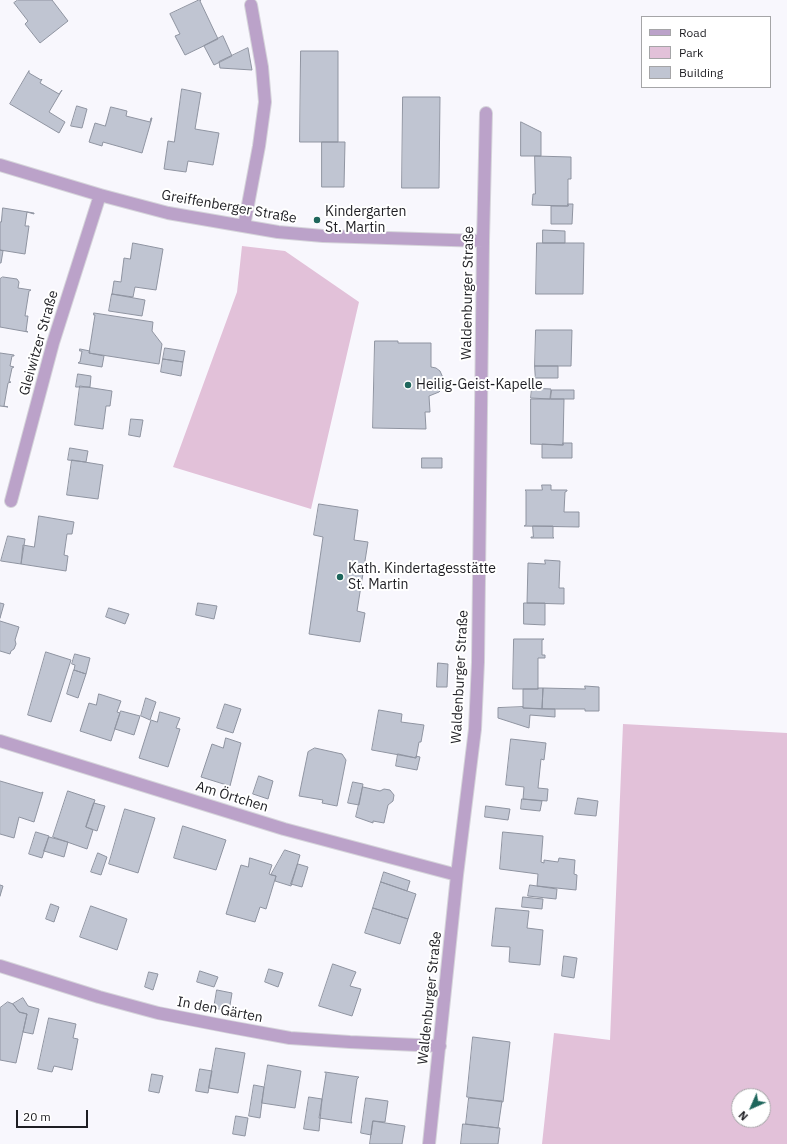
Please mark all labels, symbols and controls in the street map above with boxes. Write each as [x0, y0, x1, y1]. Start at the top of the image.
legend [641, 16, 771, 88]
text: Road [679, 25, 707, 40]
text: Park [679, 45, 703, 60]
text: Building [679, 65, 723, 80]
street label: Greiffenberger Straße [160, 187, 298, 227]
place label: Kindergarten St. Martin [325, 204, 406, 236]
marker: Kindergarten St. Martin [312, 215, 322, 225]
street label: Waldenburger Straße [458, 226, 478, 360]
street label: Gleiwitzer Straße [16, 288, 62, 398]
place label: Heilig-Geist-Kapelle [416, 377, 543, 393]
marker: Heilig-Geist-Kapelle [403, 380, 413, 390]
place label: Kath. Kindertagesstätte St. Martin [348, 561, 496, 594]
marker: Kath. Kindertagesstätte St. Martin [335, 572, 345, 582]
street label: Waldenburger Straße [448, 610, 472, 744]
street label: Am Örtchen [194, 778, 270, 816]
street label: Waldenburger Straße [415, 931, 445, 1065]
street label: In den Gärten [176, 993, 264, 1027]
north arrow [731, 1088, 771, 1128]
scale bar [18, 1102, 90, 1128]
text: N [735, 1108, 751, 1124]
text: 20 m [23, 1109, 51, 1124]

